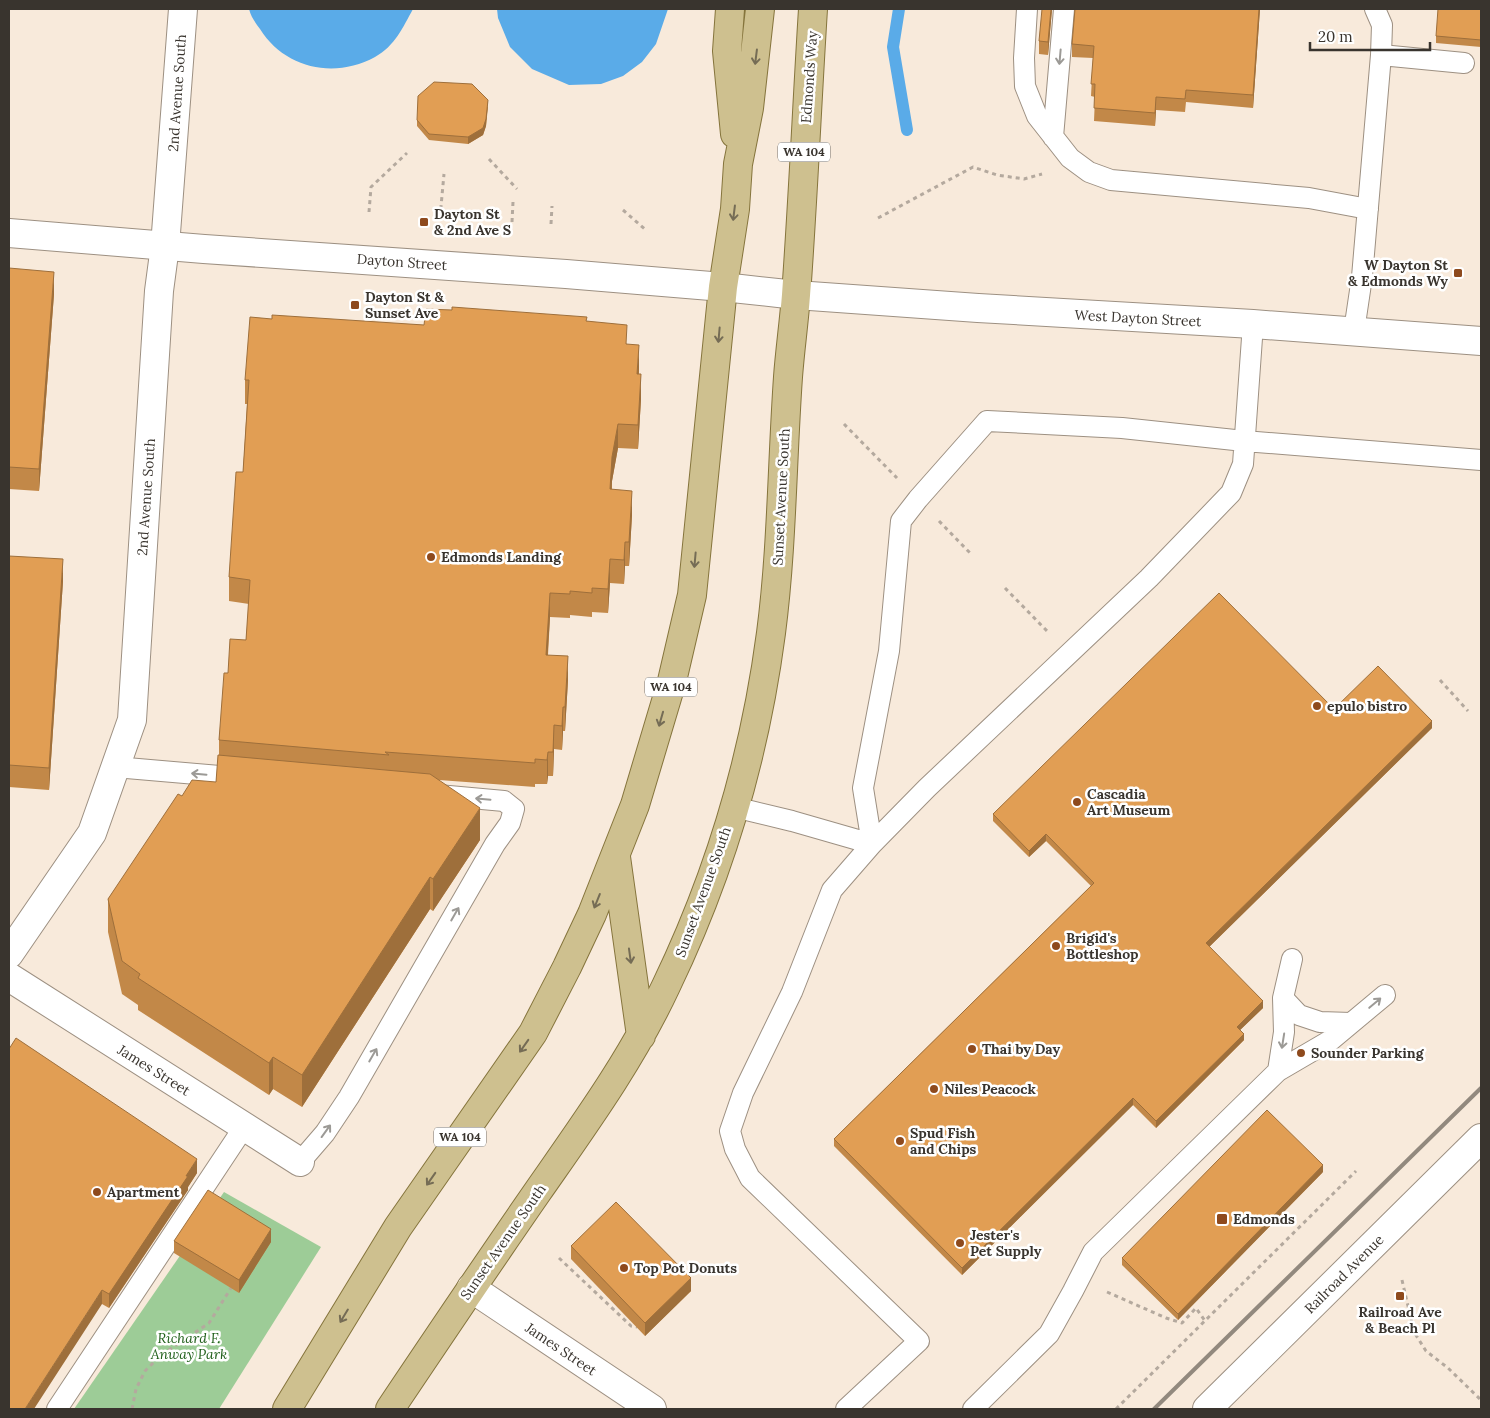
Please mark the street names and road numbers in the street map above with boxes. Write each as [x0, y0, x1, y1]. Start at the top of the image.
street label: Edmonds Way [797, 30, 821, 124]
street label: 2nd Avenue South [164, 34, 190, 152]
road number: WA 104 [778, 142, 830, 162]
street label: Dayton Street [356, 250, 448, 274]
street label: West Dayton Street [1074, 306, 1202, 330]
street label: Sunset Avenue South [768, 428, 794, 566]
street label: 2nd Avenue South [133, 438, 159, 556]
road number: WA 104 [645, 678, 697, 696]
street label: Sunset Avenue South [671, 824, 735, 960]
street label: James Street [114, 1040, 194, 1100]
road number: WA 104 [434, 1128, 486, 1146]
street label: Sunset Avenue South [456, 1181, 550, 1303]
street label: Railroad Avenue [1301, 1230, 1388, 1317]
street label: James Street [521, 1318, 601, 1380]

